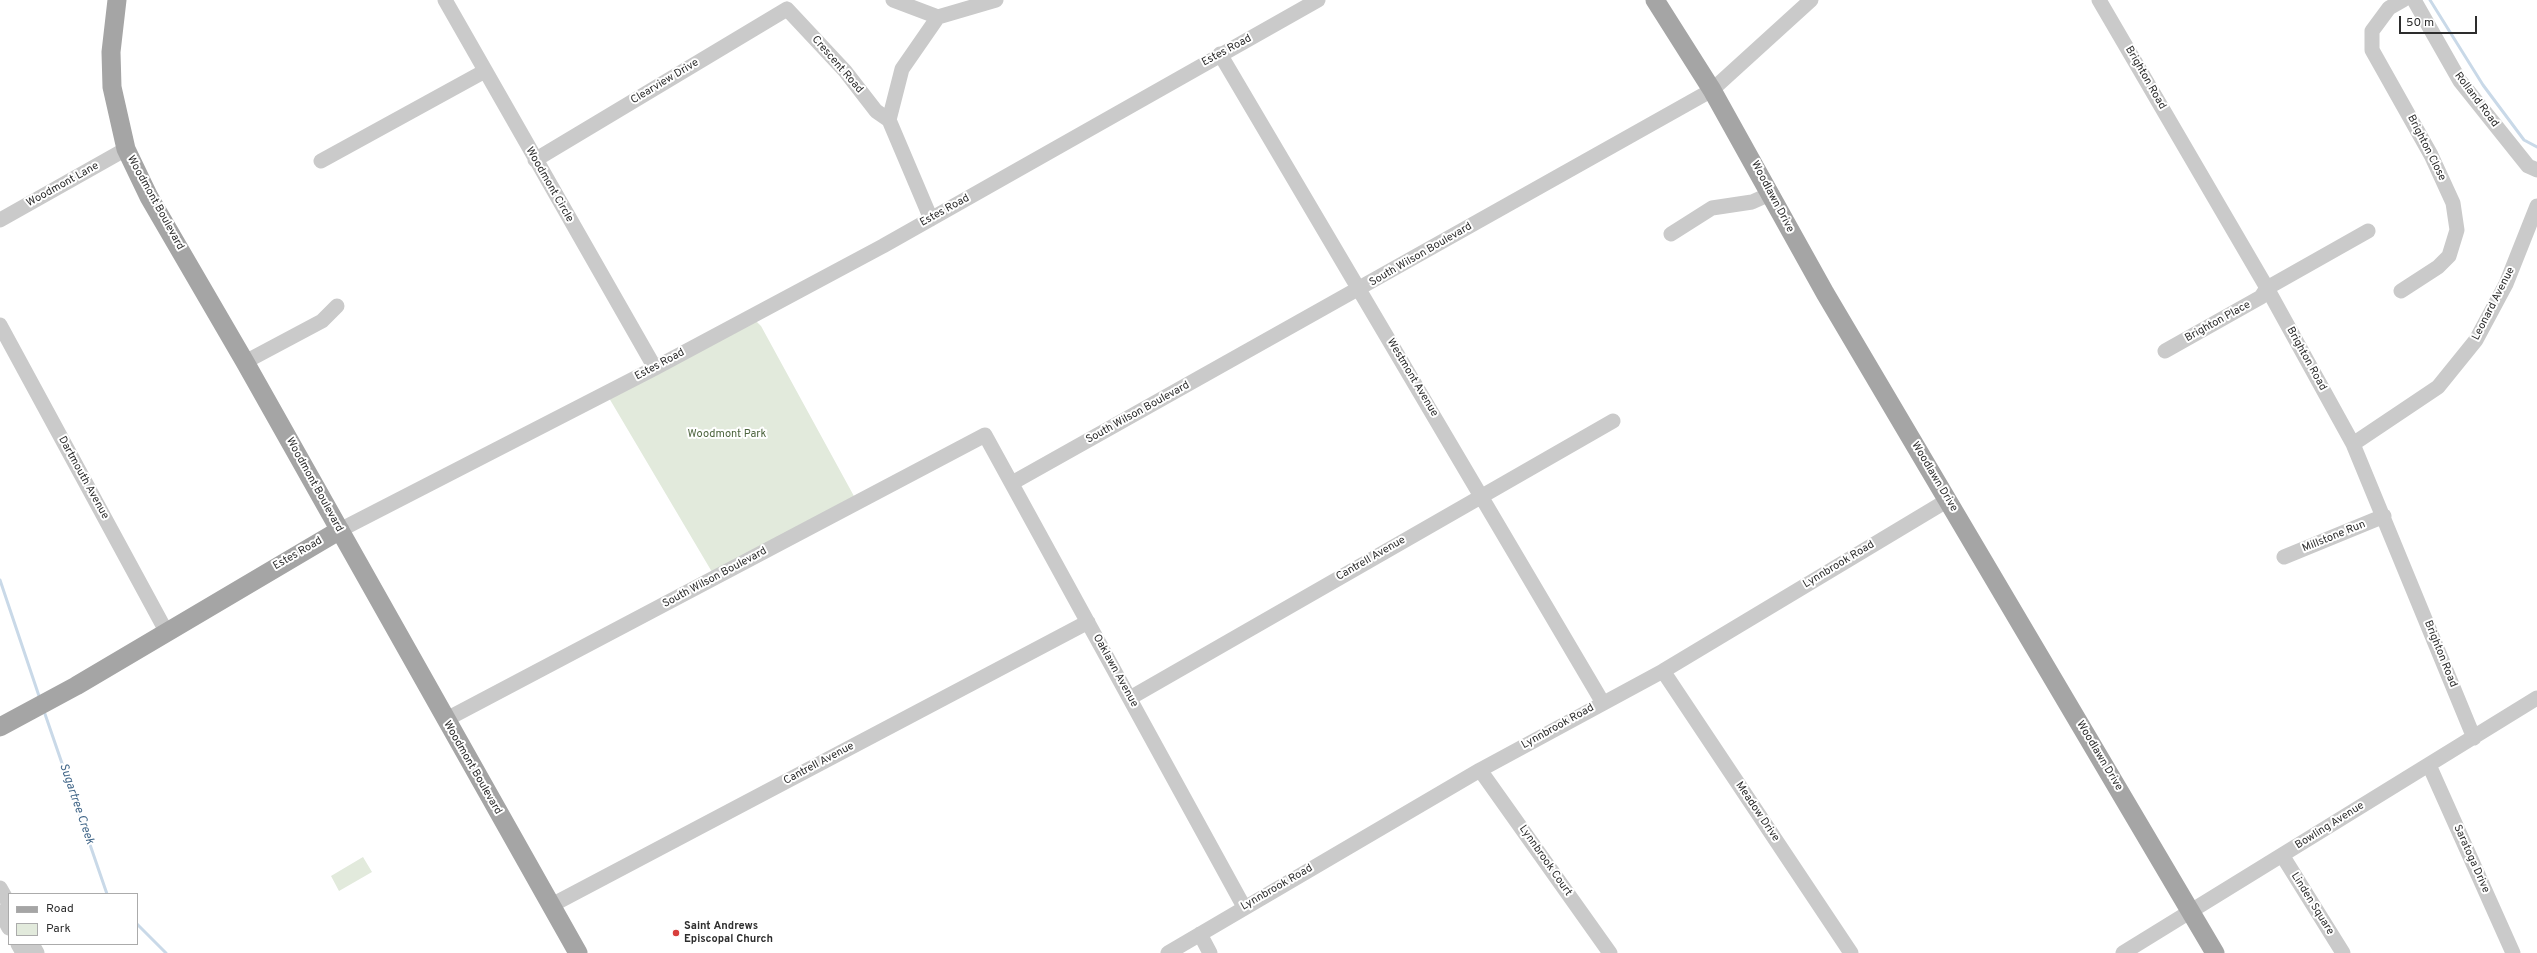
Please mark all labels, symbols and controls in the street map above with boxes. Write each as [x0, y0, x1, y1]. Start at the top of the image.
scale bar [2401, 8, 2479, 34]
text: 50 m [2406, 15, 2434, 31]
street label: Estes Road [1200, 32, 1254, 70]
street label: Crescent Road [808, 34, 866, 96]
street label: Brighton Road [2122, 44, 2168, 112]
street label: Clearview Drive [629, 57, 701, 107]
street label: Rolland Road [2451, 70, 2501, 130]
street label: Brighton Close [2404, 113, 2448, 183]
street label: Woodmont Circle [522, 145, 576, 225]
street label: Woodmont Boulevard [124, 153, 186, 253]
street label: Woodlawn Drive [1748, 159, 1796, 235]
street label: Woodmont Lane [25, 160, 101, 210]
street label: Estes Road [918, 192, 972, 230]
street label: South Wilson Boulevard [1367, 220, 1475, 290]
street label: Leonard Avenue [2470, 265, 2518, 343]
street label: Brighton Place [2183, 299, 2253, 345]
street label: Brighton Road [2283, 325, 2329, 393]
street label: Westmont Avenue [1383, 337, 1441, 419]
street label: Estes Road [633, 346, 687, 384]
street label: South Wilson Boulevard [1084, 379, 1192, 447]
park label: Woodmont Park [688, 428, 766, 442]
street label: Dartmouth Avenue [55, 434, 111, 522]
street label: Woodmont Boulevard [283, 435, 345, 535]
street label: Woodlawn Drive [1908, 440, 1960, 514]
street label: Millstone Run [2300, 518, 2368, 556]
street label: Cantrell Avenue [1334, 534, 1408, 584]
street label: Estes Road [271, 535, 325, 573]
street label: Lynnbrook Road [1801, 539, 1877, 591]
street label: South Wilson Boulevard [661, 545, 769, 611]
street label: Brighton Road [2421, 619, 2459, 689]
street label: Oaklawn Avenue [1089, 632, 1141, 710]
street label: Lynnbrook Road [1520, 702, 1596, 752]
street label: Woodmont Boulevard [440, 719, 504, 817]
street label: Woodlawn Drive [2073, 719, 2125, 793]
street label: Cantrell Avenue [782, 740, 856, 788]
water label: Sugartree Creek [55, 762, 97, 846]
street label: Meadow Drive [1732, 780, 1782, 844]
street label: Bowling Avenue [2293, 800, 2367, 852]
street label: Lynnbrook Court [1516, 823, 1574, 899]
street label: Saratoga Drive [2450, 823, 2492, 895]
street label: Lynnbrook Road [1239, 862, 1315, 914]
street label: Linden Square [2288, 870, 2336, 938]
legend [8, 893, 138, 945]
text: Road [46, 901, 74, 917]
place label: Saint Andrews Episcopal Church [684, 920, 773, 946]
text: Park [46, 921, 71, 937]
marker: Saint Andrews Episcopal Church [671, 928, 681, 938]

